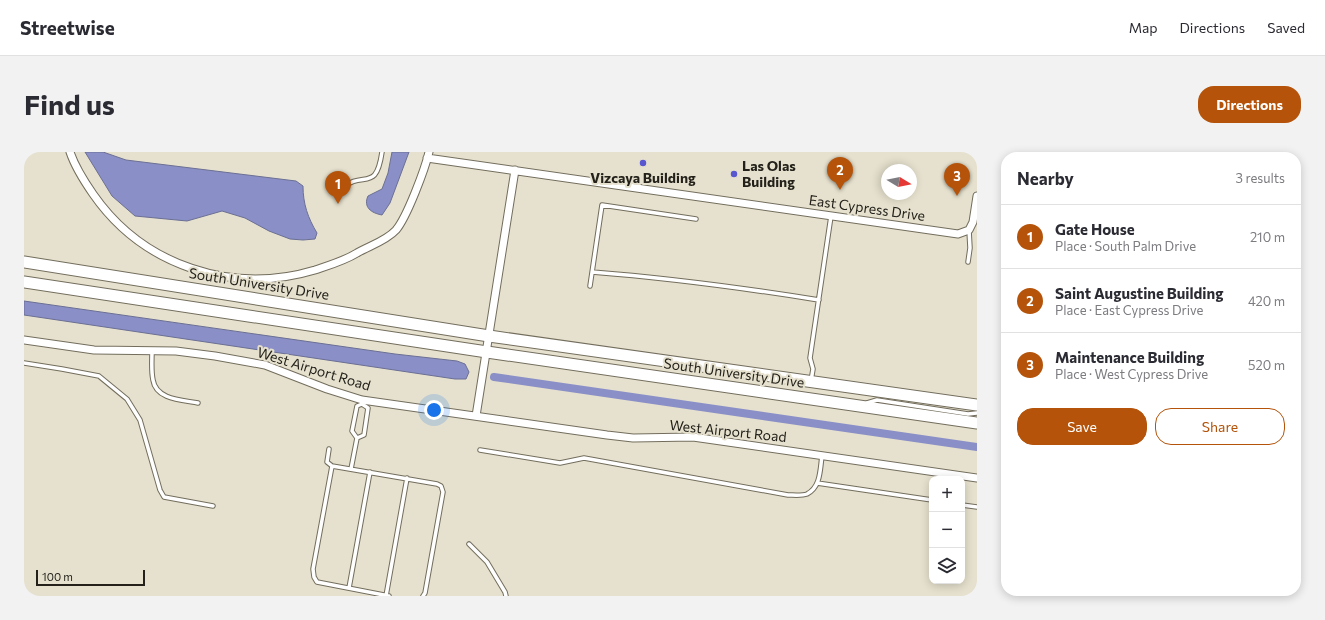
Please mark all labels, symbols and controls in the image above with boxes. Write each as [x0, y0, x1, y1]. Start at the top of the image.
text: Streetwise [20, 16, 115, 39]
text: Map [1129, 19, 1158, 36]
text: Directions [1180, 19, 1245, 36]
text: Saved [1267, 19, 1305, 36]
button: Directions [1198, 86, 1301, 123]
text: Find us [24, 87, 115, 121]
place label: Las Olas Building [742, 157, 796, 190]
pin: 2 [827, 157, 853, 190]
marker: Vizcaya Building [638, 158, 648, 168]
pin: 3 [944, 163, 970, 196]
north arrow [881, 164, 917, 200]
text: Nearby [1017, 168, 1074, 189]
place label: Vizcaya Building [590, 169, 696, 186]
marker: Las Olas Building [729, 169, 739, 179]
text: 3 results [1236, 170, 1285, 186]
pin: 1 [325, 171, 351, 204]
street label: East Cypress Drive [808, 191, 926, 224]
text: Gate House [1055, 220, 1135, 238]
text: 1 [1027, 229, 1033, 245]
text: 210 m [1250, 229, 1285, 245]
text: Place · South Palm Drive [1055, 238, 1196, 254]
street label: South University Drive [188, 264, 330, 303]
text: Saint Augustine Building [1055, 284, 1223, 302]
text: 2 [1026, 293, 1034, 309]
text: 420 m [1248, 293, 1285, 309]
text: Place · East Cypress Drive [1055, 302, 1203, 318]
street label: West Airport Road [255, 343, 373, 394]
text: Maintenance Building [1055, 348, 1204, 366]
street label: South University Drive [663, 354, 805, 391]
text: 3 [1026, 357, 1034, 373]
text: 520 m [1248, 357, 1285, 373]
text: Place · West Cypress Drive [1055, 366, 1208, 382]
your location [424, 400, 444, 420]
button: Save [1017, 408, 1147, 445]
button: Share [1155, 408, 1285, 445]
street label: West Airport Road [669, 416, 787, 445]
map controls [929, 476, 965, 584]
button: + [929, 476, 965, 512]
button: − [929, 512, 965, 548]
button: layers [929, 548, 965, 584]
scale bar [36, 568, 145, 587]
text: 100 m [42, 570, 73, 583]

